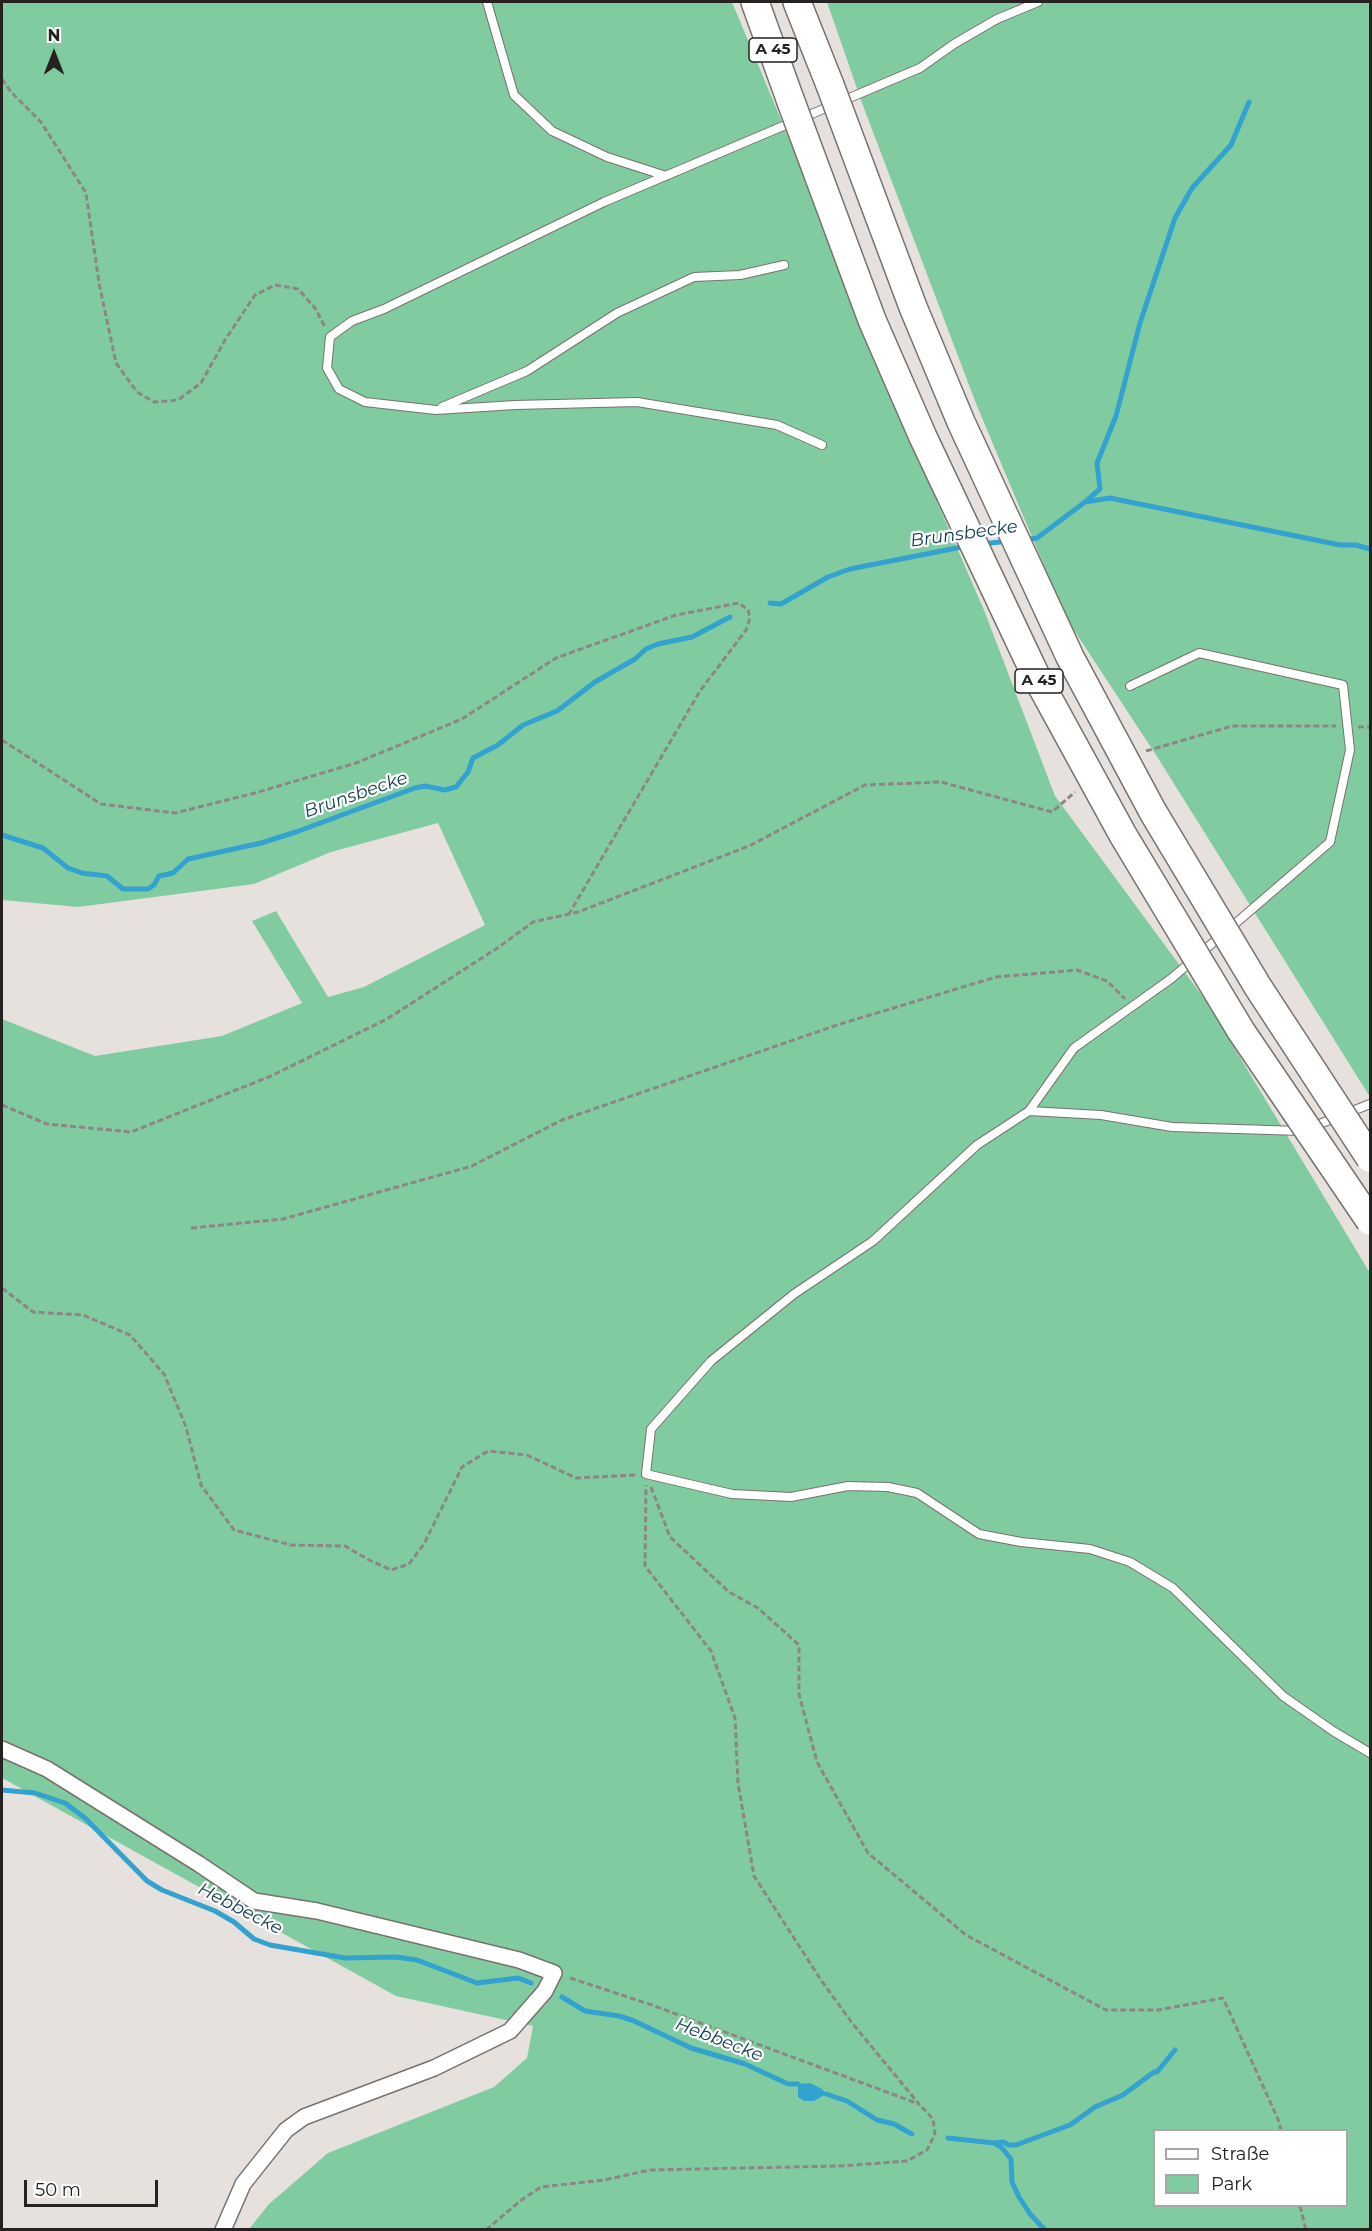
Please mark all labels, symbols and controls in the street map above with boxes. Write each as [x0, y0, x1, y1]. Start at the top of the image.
north arrow [24, 24, 84, 84]
text: N [48, 26, 60, 45]
road number: A 45 [749, 38, 797, 62]
water label: Brunsbecke [909, 516, 1019, 552]
road number: A 45 [1015, 669, 1063, 693]
water label: Brunsbecke [301, 767, 411, 823]
water label: Hebbecke [194, 1879, 286, 1939]
water label: Hebbecke [672, 2013, 766, 2067]
legend [1153, 2129, 1348, 2207]
text: Straße [1211, 2143, 1269, 2165]
scale bar [27, 2168, 160, 2206]
text: Park [1211, 2173, 1252, 2195]
text: 50 m [35, 2179, 81, 2201]

